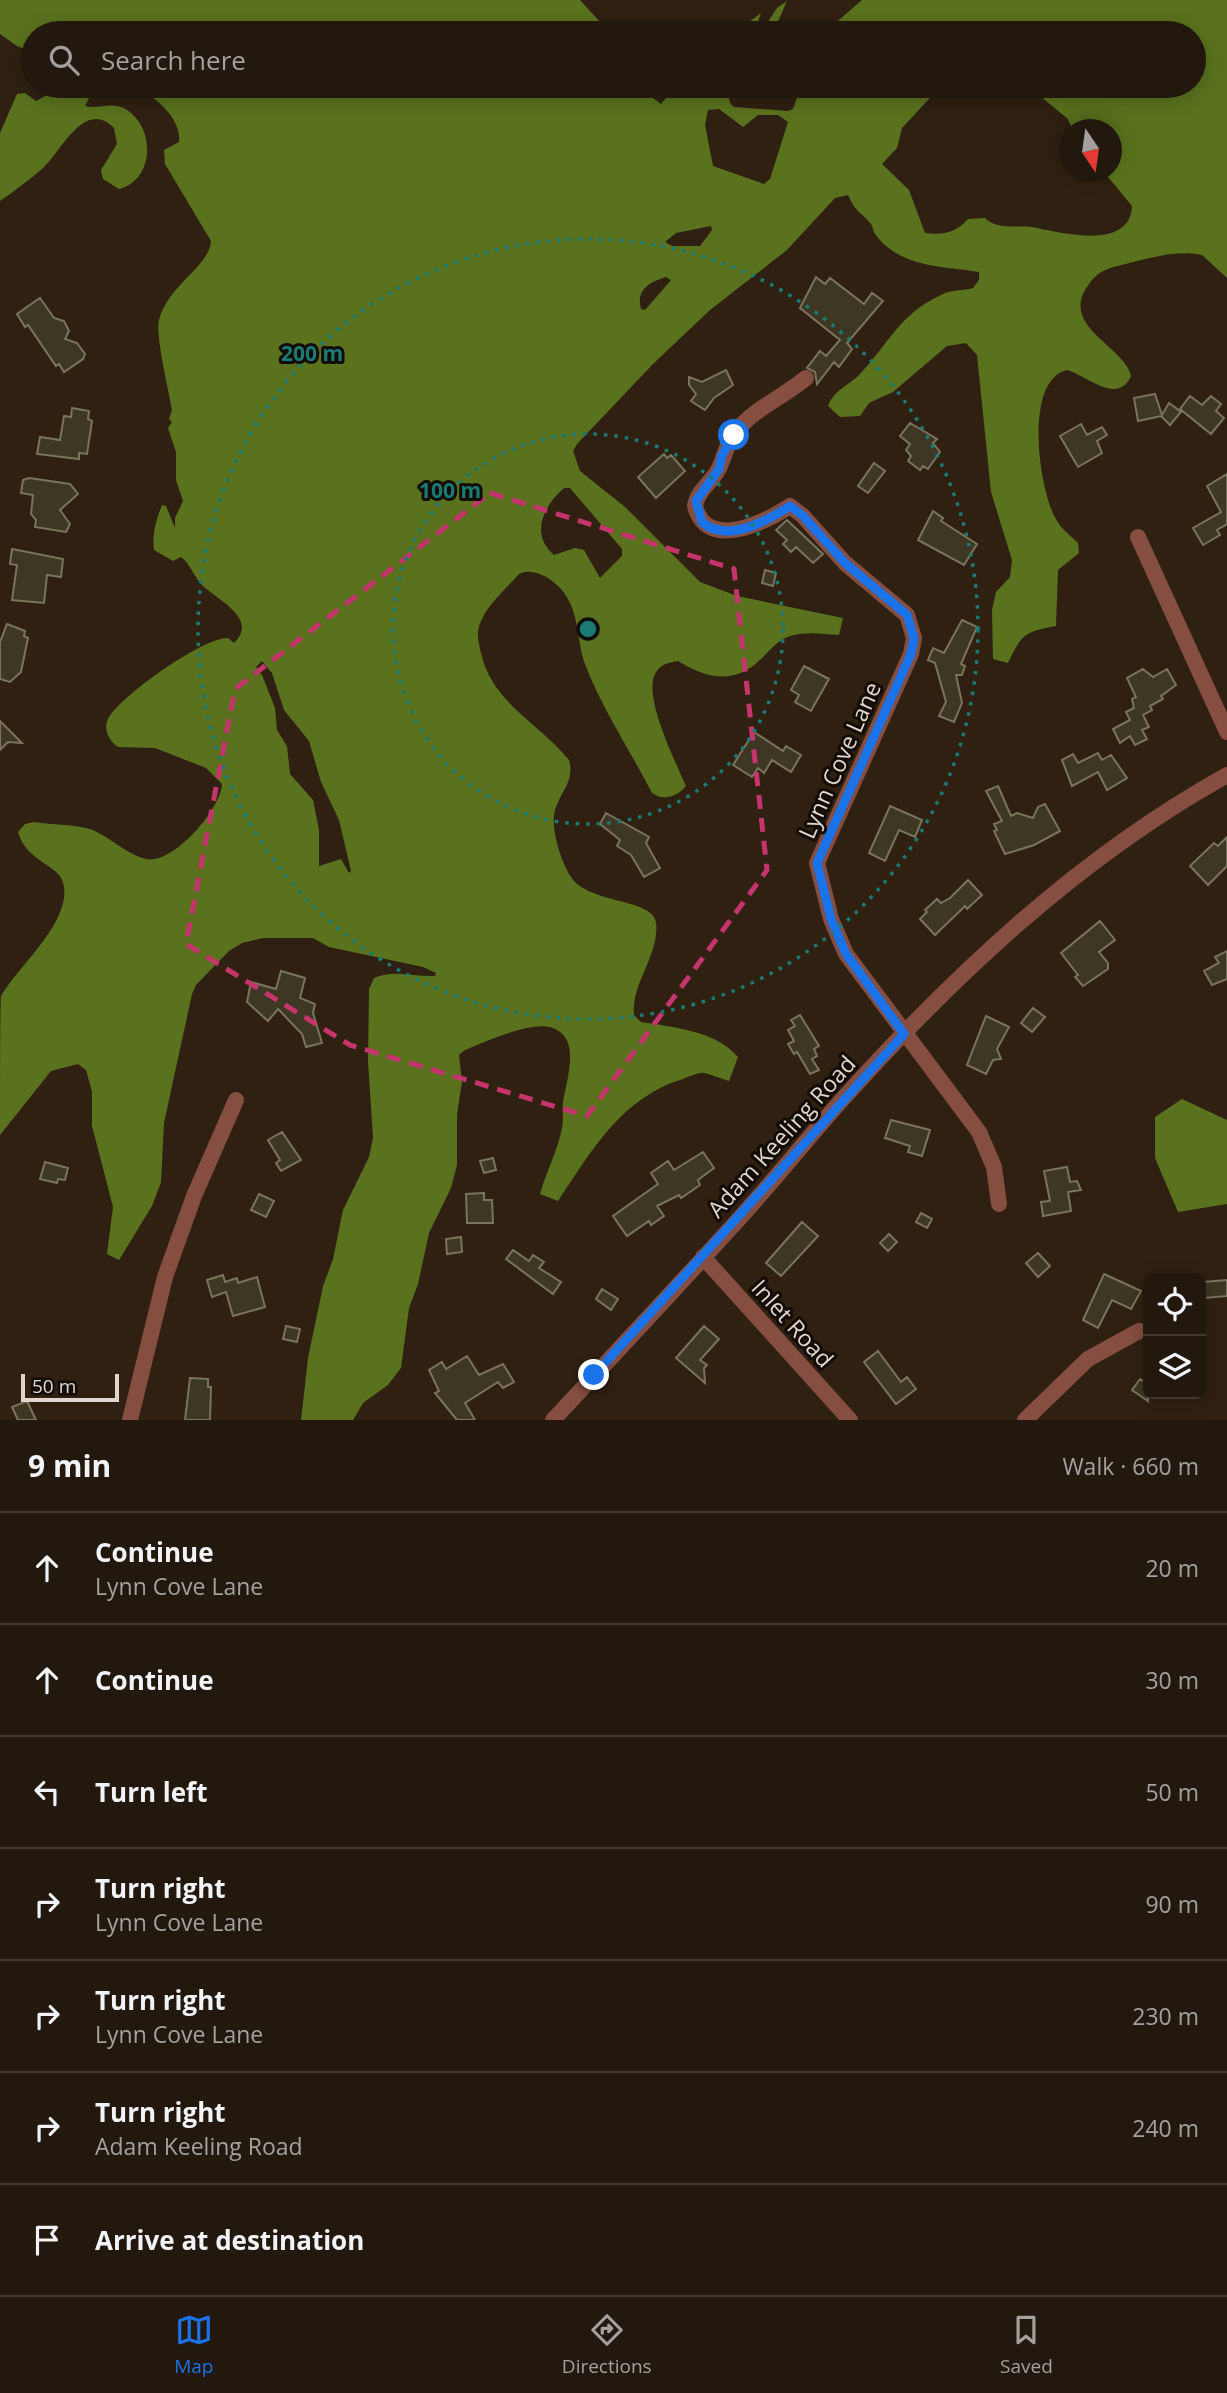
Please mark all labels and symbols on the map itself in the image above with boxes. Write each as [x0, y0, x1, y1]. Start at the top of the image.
north arrow [1059, 119, 1122, 182]
text: 200 m [281, 339, 343, 367]
route start [718, 419, 749, 450]
text: 100 m [419, 476, 481, 504]
centre of rings [576, 617, 600, 641]
street label: Lynn Cove Lane [790, 677, 888, 843]
street label: Adam Keeling Road [700, 1048, 862, 1224]
street label: Inlet Road [745, 1272, 841, 1374]
route end [578, 1359, 609, 1390]
scale bar [21, 1371, 119, 1403]

